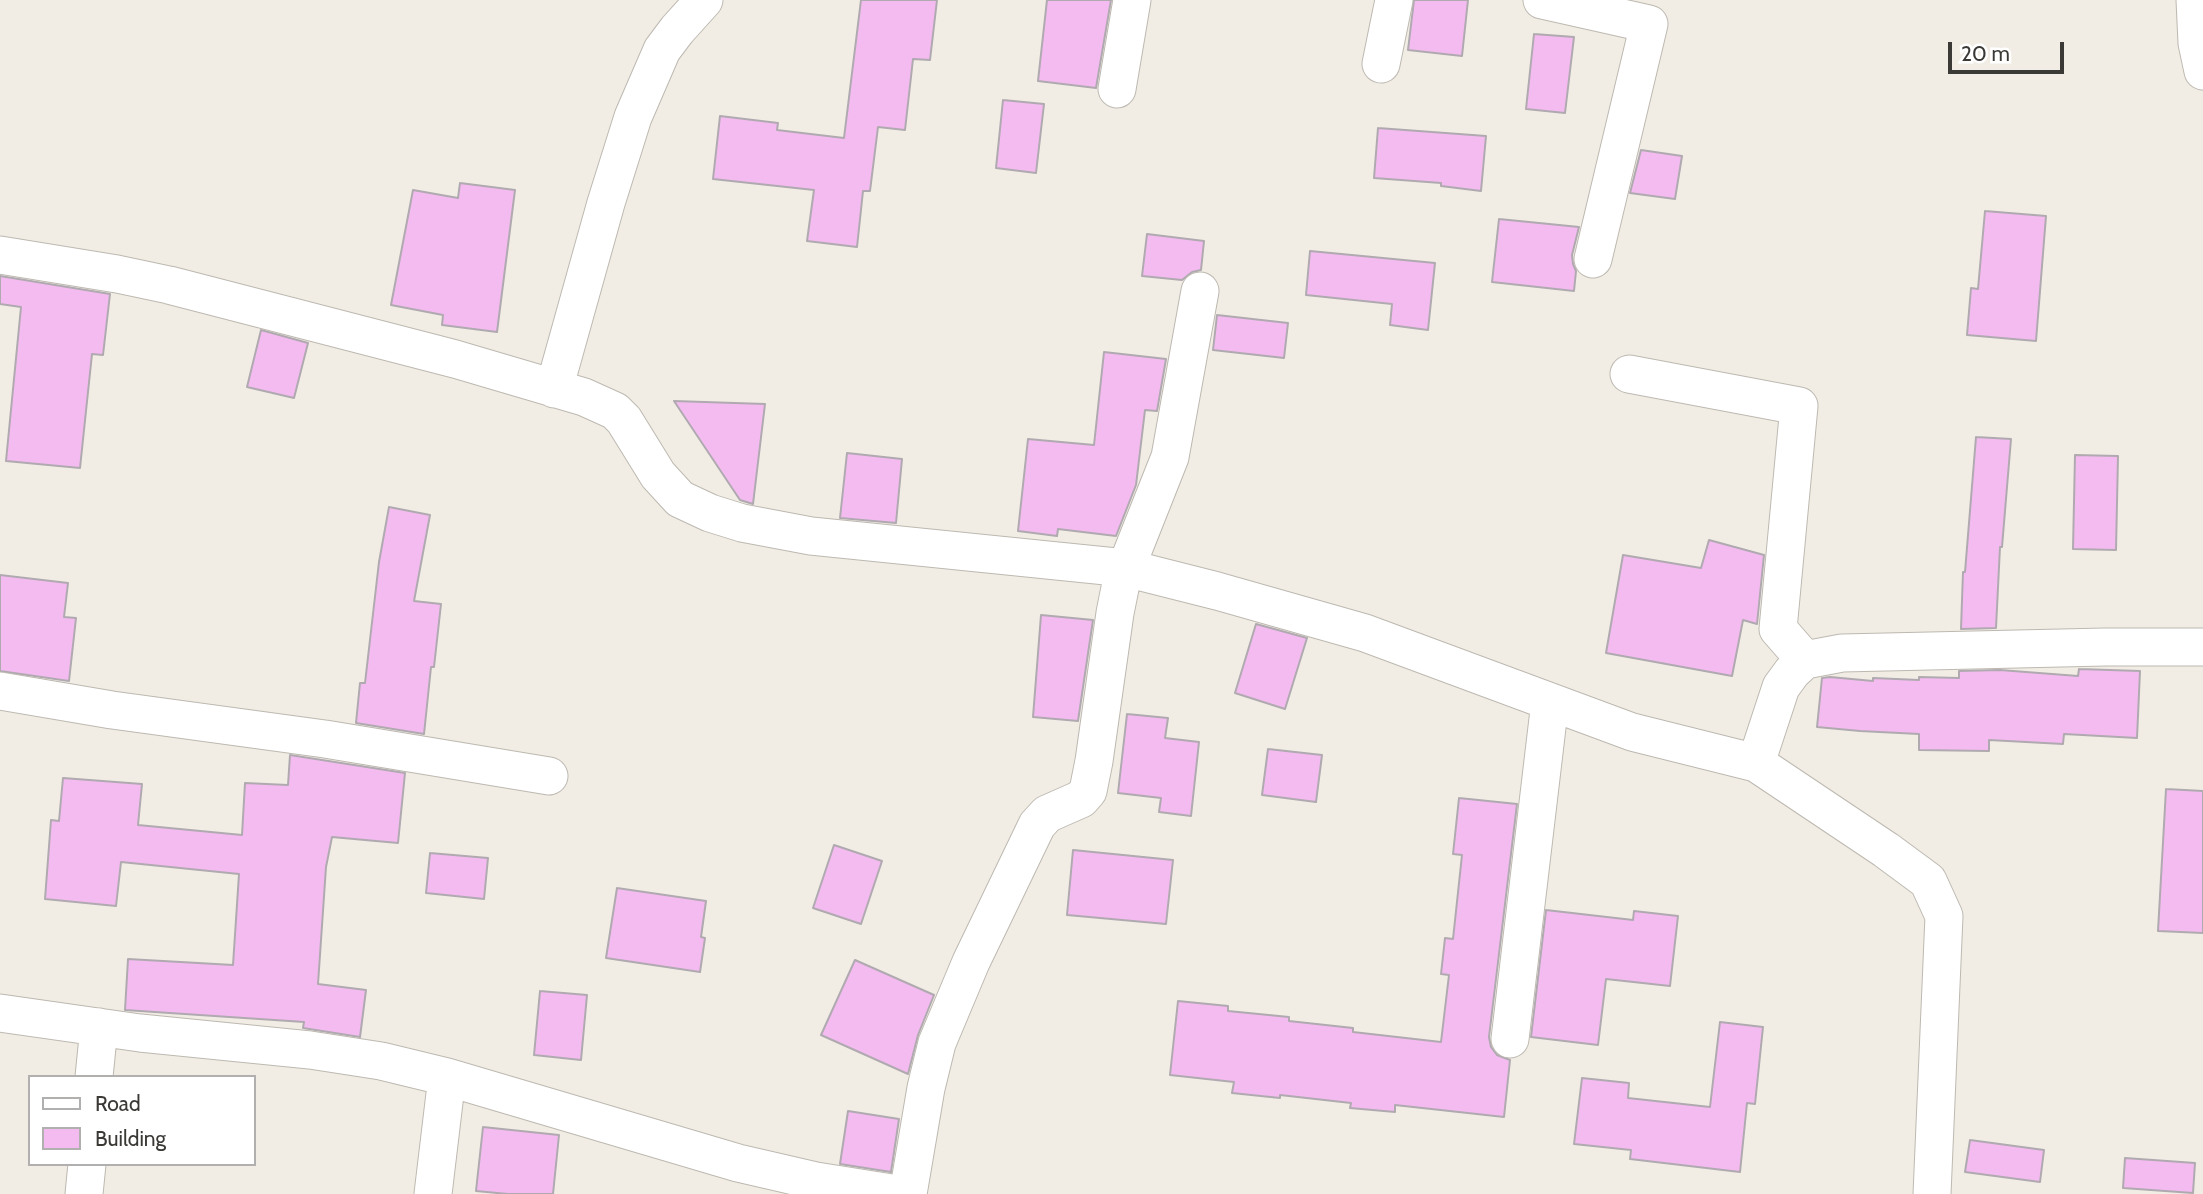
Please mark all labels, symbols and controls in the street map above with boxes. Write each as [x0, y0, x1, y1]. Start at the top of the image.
scale bar [1951, 28, 2066, 72]
text: 20 m [1961, 41, 2010, 66]
legend [28, 1075, 256, 1166]
text: Road [95, 1091, 141, 1116]
text: Building [95, 1126, 166, 1151]

